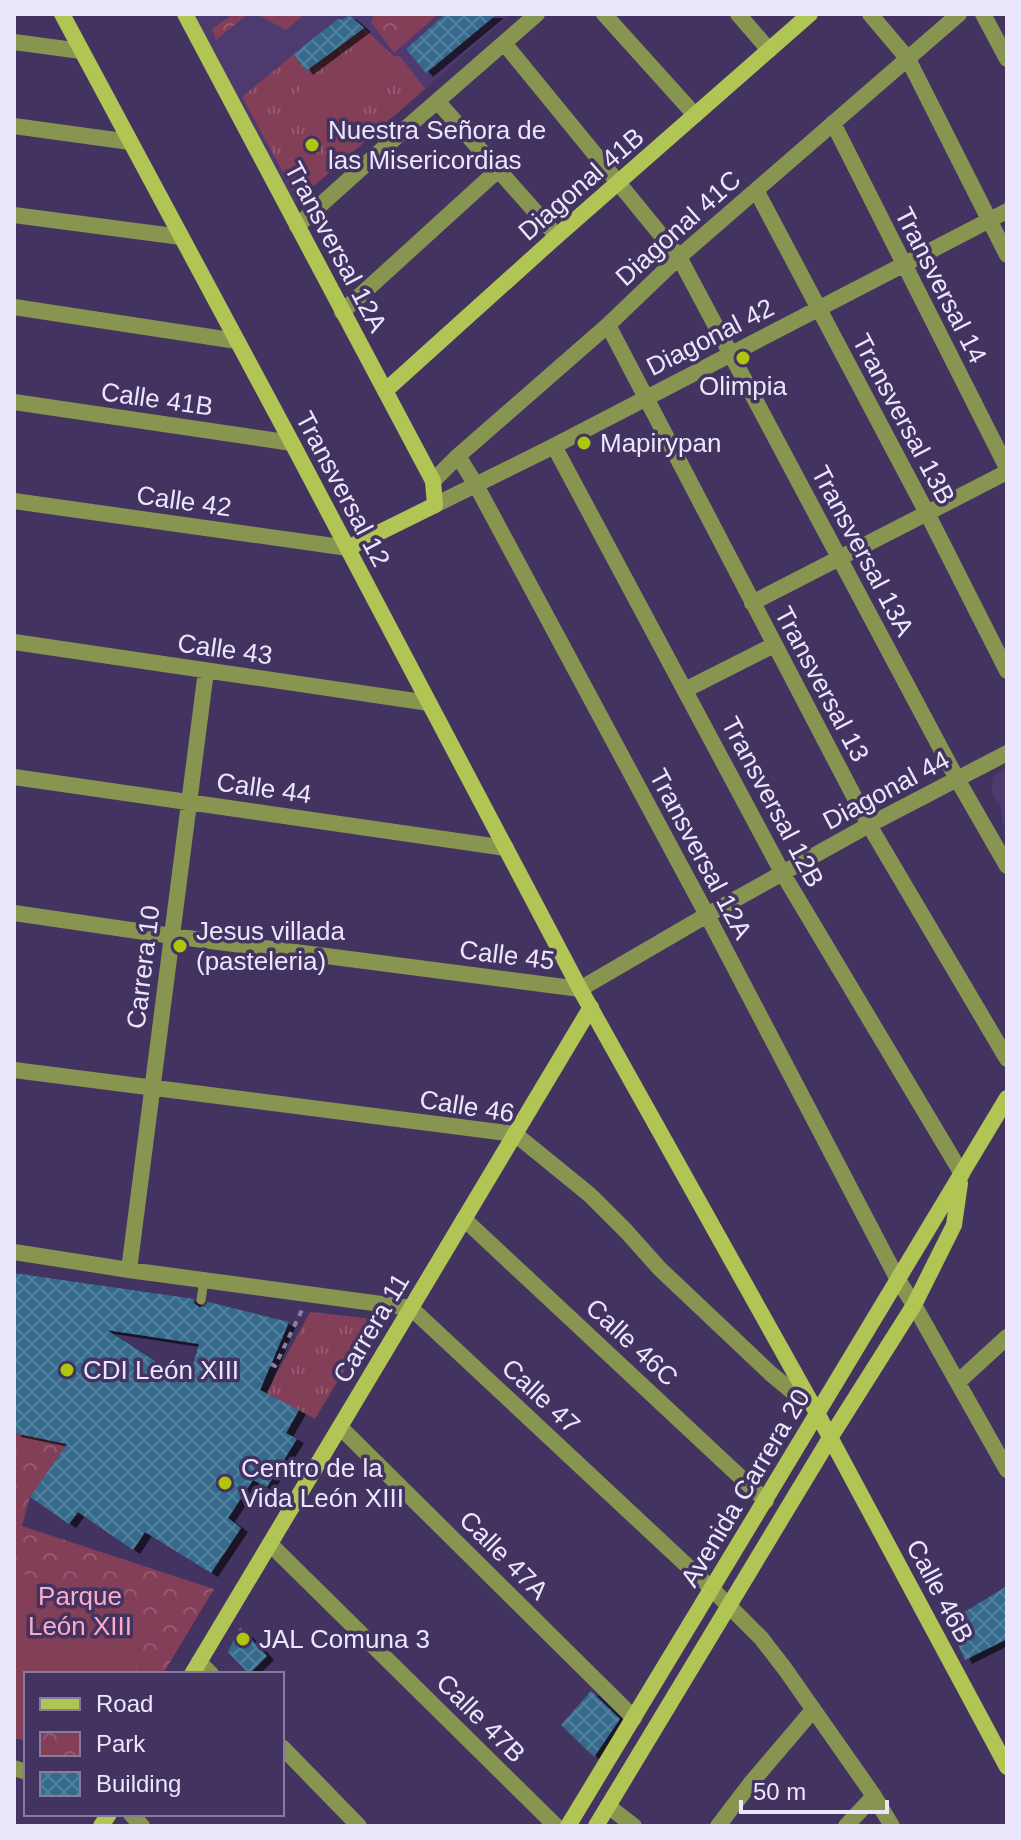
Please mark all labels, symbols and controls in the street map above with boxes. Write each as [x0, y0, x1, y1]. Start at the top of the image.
place label: Nuestra Señora de las Misericordias [328, 115, 546, 175]
street label: Diagonal 41B [512, 121, 650, 247]
marker: Nuestra Señora de las Misericordias [303, 136, 321, 154]
street label: Transversal 12A [279, 157, 394, 338]
street label: Diagonal 41C [609, 164, 747, 292]
street label: Transversal 14 [889, 202, 993, 368]
street label: Diagonal 42 [641, 292, 779, 382]
street label: Transversal 13B [847, 329, 961, 509]
marker: Olimpia [734, 349, 752, 367]
place label: Olimpia [699, 371, 788, 401]
street label: Calle 41B [99, 376, 215, 422]
street label: Transversal 12 [290, 406, 396, 572]
place label: Mapirypan [600, 428, 721, 458]
marker: Mapirypan [575, 434, 593, 452]
street label: Transversal 13A [806, 461, 921, 642]
street label: Calle 42 [135, 480, 233, 522]
street label: Transversal 13 [769, 601, 875, 767]
street label: Calle 43 [176, 628, 274, 670]
street label: Transversal 12B [716, 712, 830, 892]
street label: Diagonal 44 [818, 744, 954, 836]
street label: Transversal 12A [644, 764, 759, 945]
street label: Calle 44 [215, 767, 313, 809]
street label: Carrera 10 [121, 903, 165, 1031]
place label: Jesus villada (pasteleria) [196, 916, 345, 976]
street label: Calle 45 [458, 934, 556, 976]
marker: Jesus villada (pasteleria) [171, 937, 189, 955]
street label: Calle 46 [418, 1084, 516, 1128]
street label: Carrera 11 [327, 1268, 415, 1388]
street label: Calle 46C [580, 1292, 684, 1392]
street label: Calle 47 [496, 1352, 586, 1440]
place label: CDI León XIII [83, 1355, 239, 1385]
marker: CDI León XIII [58, 1361, 76, 1379]
street label: Avenida Carrera 20 [674, 1384, 816, 1592]
place label: Centro de la Vida León XIII [241, 1453, 404, 1513]
marker: Centro de la Vida León XIII [216, 1474, 234, 1492]
street label: Calle 47A [454, 1505, 555, 1606]
street label: Calle 46B [900, 1534, 980, 1648]
park label: Parque León XIII [28, 1581, 132, 1641]
place label: JAL Comuna 3 [259, 1624, 430, 1654]
marker: JAL Comuna 3 [234, 1630, 252, 1648]
street label: Calle 47B [431, 1668, 531, 1768]
legend [24, 1672, 284, 1816]
text: Road [96, 1690, 153, 1717]
text: Park [96, 1730, 146, 1757]
scale bar [741, 1764, 887, 1814]
text: Building [96, 1770, 181, 1797]
text: 50 m [753, 1778, 806, 1805]

